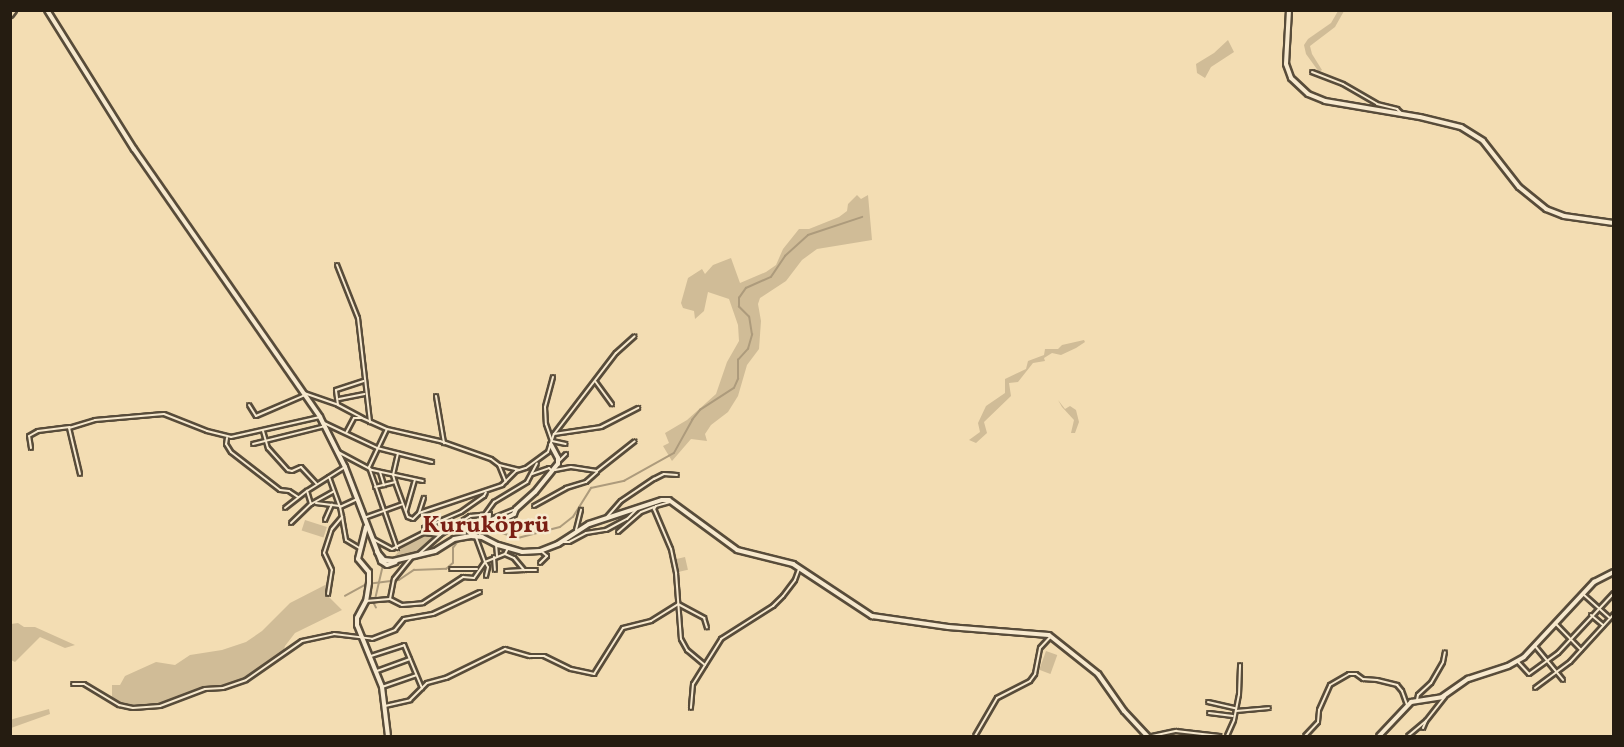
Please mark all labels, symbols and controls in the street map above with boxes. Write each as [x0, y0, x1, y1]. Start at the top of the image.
district label: Kuruköprü [423, 513, 549, 541]

